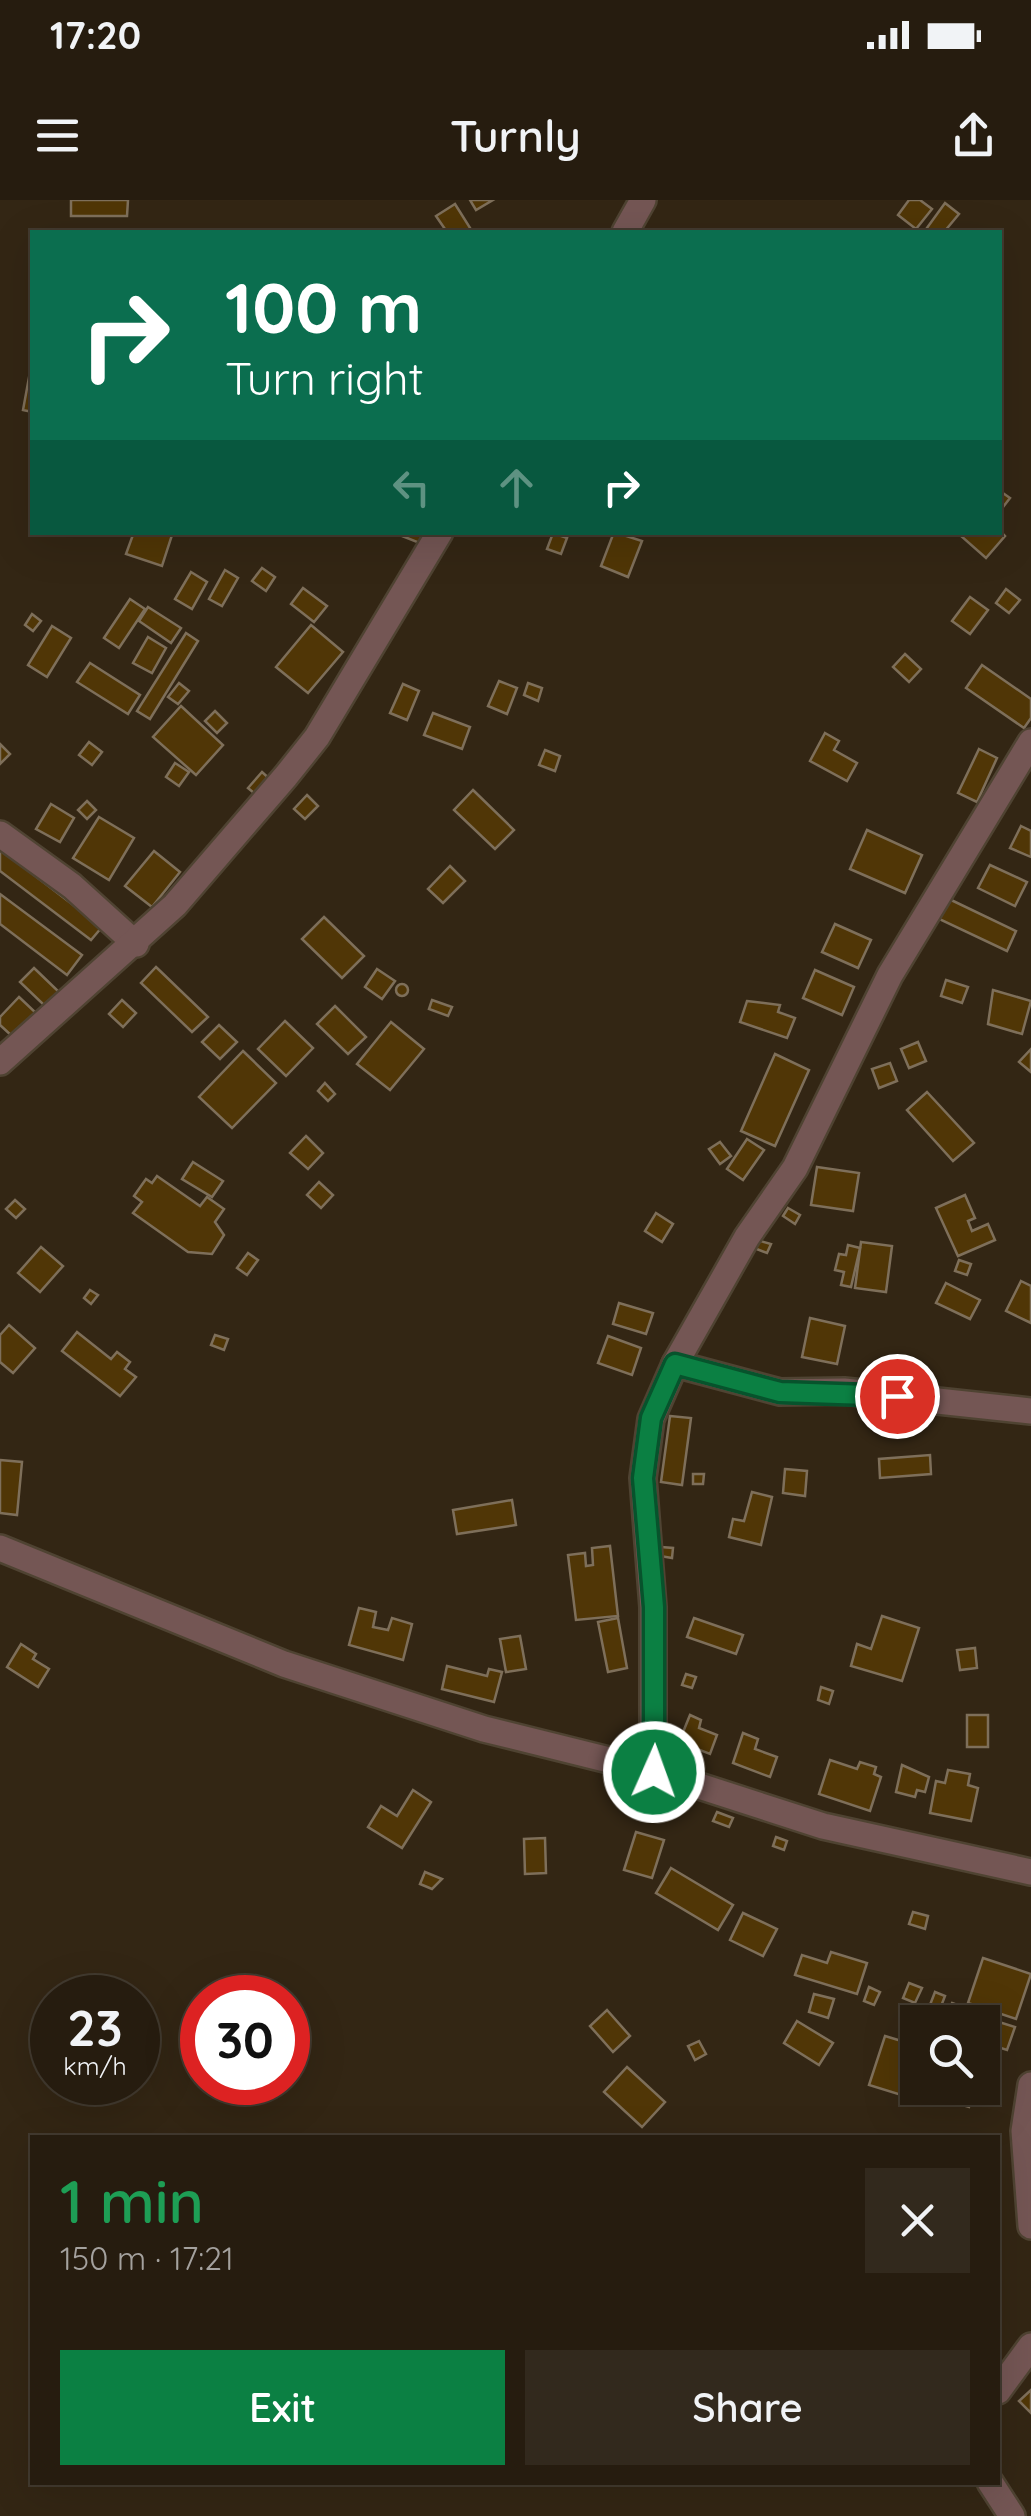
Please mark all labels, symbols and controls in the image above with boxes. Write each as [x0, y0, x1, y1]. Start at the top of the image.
text: 17:20 [50, 11, 141, 59]
text: Turnly [450, 107, 581, 163]
icon: menu [30, 108, 85, 163]
icon: share [946, 108, 1001, 163]
text: 100 m [225, 263, 422, 351]
icon: right [60, 270, 190, 400]
text: Turn right [225, 350, 424, 406]
icon: left [384, 460, 439, 515]
icon: ahead [489, 460, 544, 515]
icon: right [594, 460, 649, 515]
pin [855, 1354, 940, 1439]
icon: arrive [870, 1369, 925, 1424]
position arrow [602, 1720, 706, 1824]
speed limit sign: 30 [180, 1975, 310, 2105]
text: 23 [67, 1996, 123, 2059]
map controls [900, 2005, 1000, 2105]
button: search [900, 2005, 1000, 2105]
text: km/h [63, 2050, 127, 2081]
text: 1 min [60, 2163, 204, 2238]
button: close [865, 2168, 970, 2273]
text: 150 m · 17:21 [60, 2238, 234, 2278]
button: Exit [60, 2350, 505, 2465]
button: Share [525, 2350, 970, 2465]

